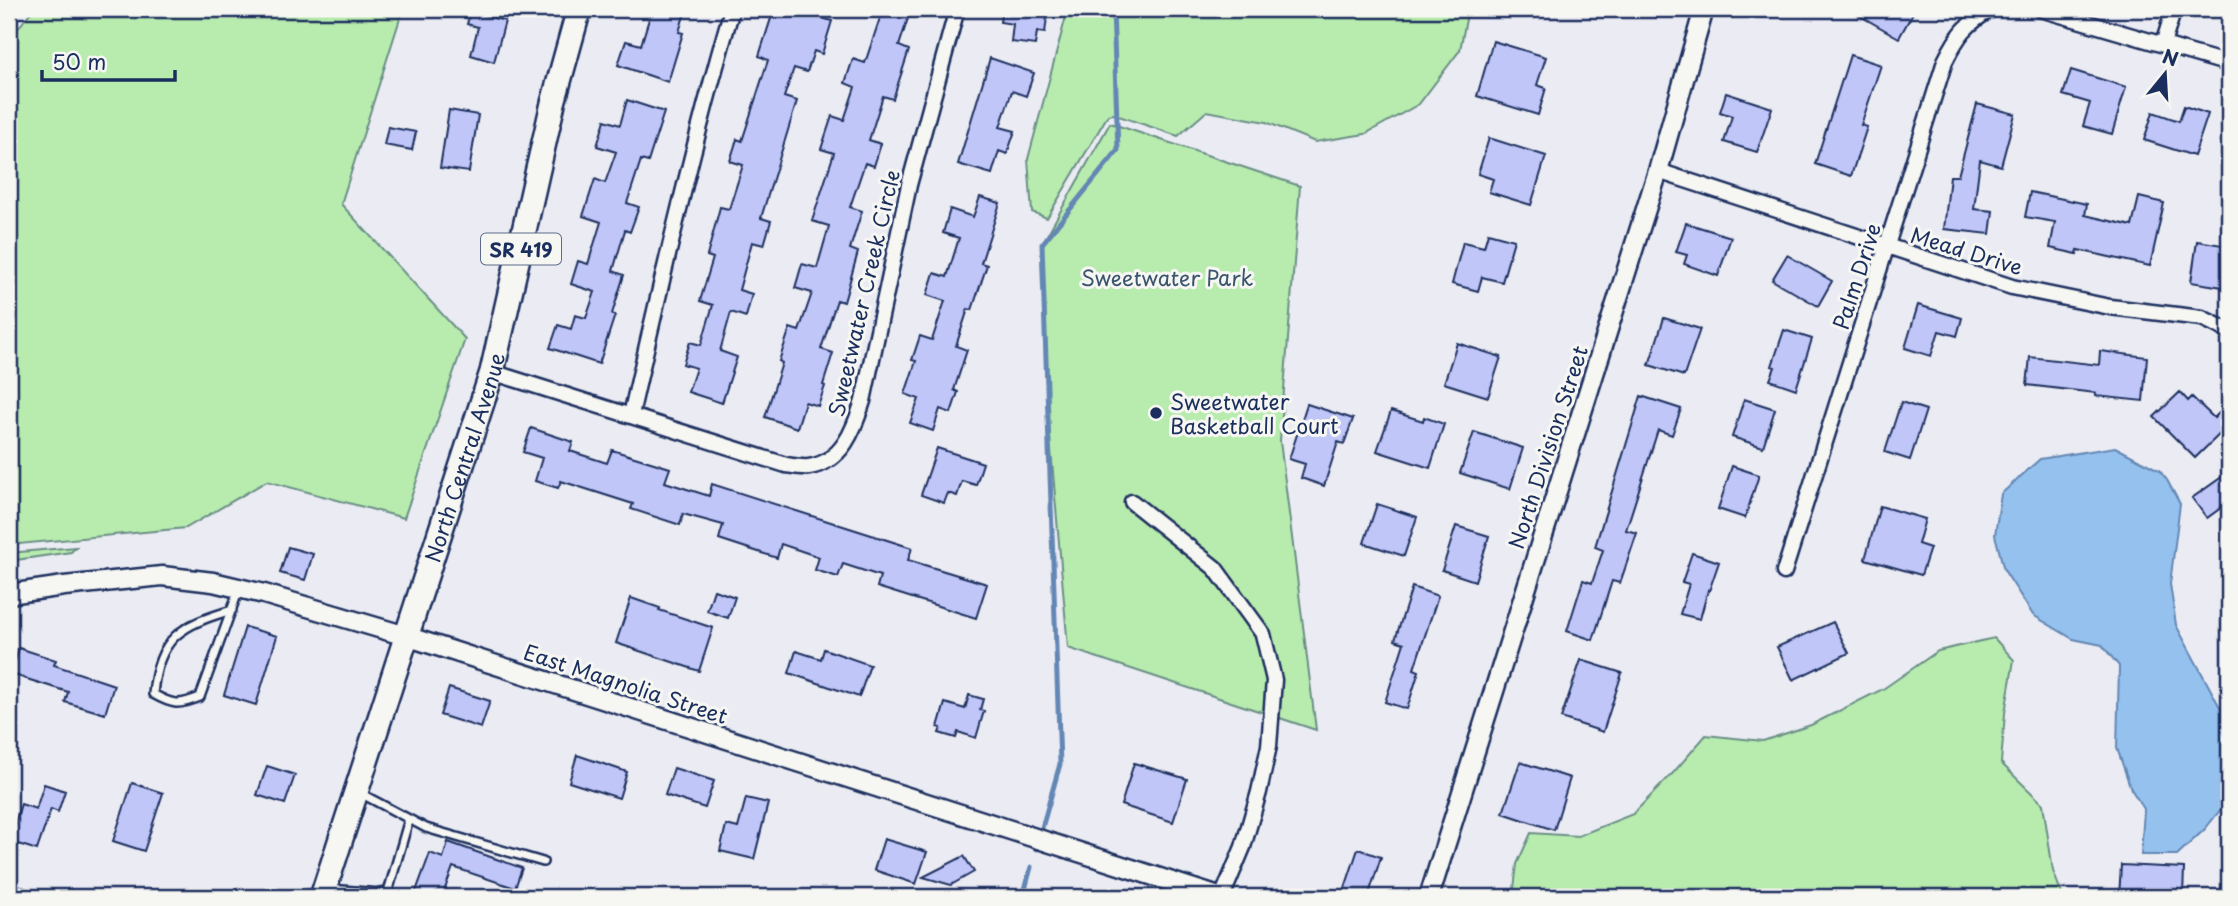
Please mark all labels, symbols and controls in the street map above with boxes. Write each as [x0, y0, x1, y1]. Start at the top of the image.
scale bar [42, 38, 175, 82]
north arrow [2130, 38, 2200, 108]
text: N [2159, 41, 2182, 73]
text: 50 m [52, 45, 106, 77]
street label: Sweetwater Creek Circle [819, 166, 907, 420]
street label: Mead Drive [1907, 218, 2027, 282]
street label: Palm Drive [1824, 219, 1888, 333]
road number: SR 419 [481, 233, 561, 264]
park label: Sweetwater Park [1081, 261, 1253, 293]
street label: North Division Street [1499, 341, 1595, 553]
street label: North Central Avenue [415, 350, 512, 566]
place label: Sweetwater Basketball Court [1170, 385, 1339, 441]
marker: Sweetwater Basketball Court [1148, 405, 1164, 421]
street label: East Magnolia Street [520, 635, 732, 731]

